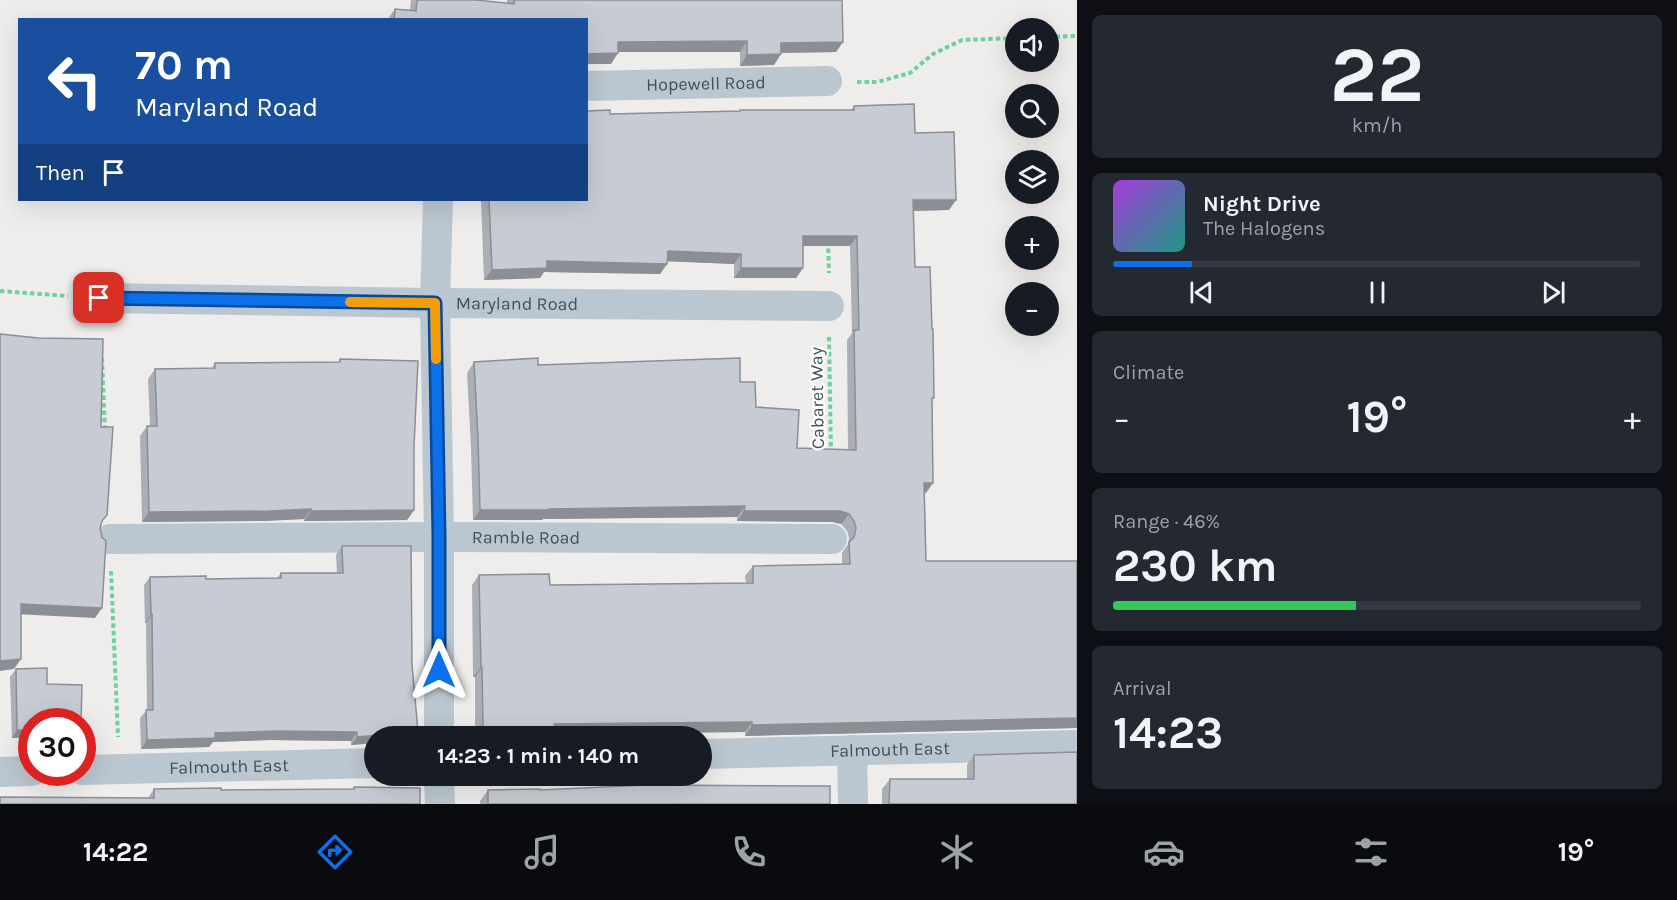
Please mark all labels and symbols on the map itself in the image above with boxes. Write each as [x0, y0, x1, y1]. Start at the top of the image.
street label: Hopewell Road [646, 71, 766, 96]
pin [73, 272, 124, 323]
street label: Maryland Road [456, 292, 578, 315]
street label: Cabaret Way [805, 346, 829, 449]
street label: Ramble Road [472, 526, 580, 549]
position arrow [407, 638, 471, 702]
speed limit sign: 30 [18, 708, 96, 786]
street label: Falmouth East [830, 737, 950, 762]
street label: Falmouth East [169, 754, 289, 779]

